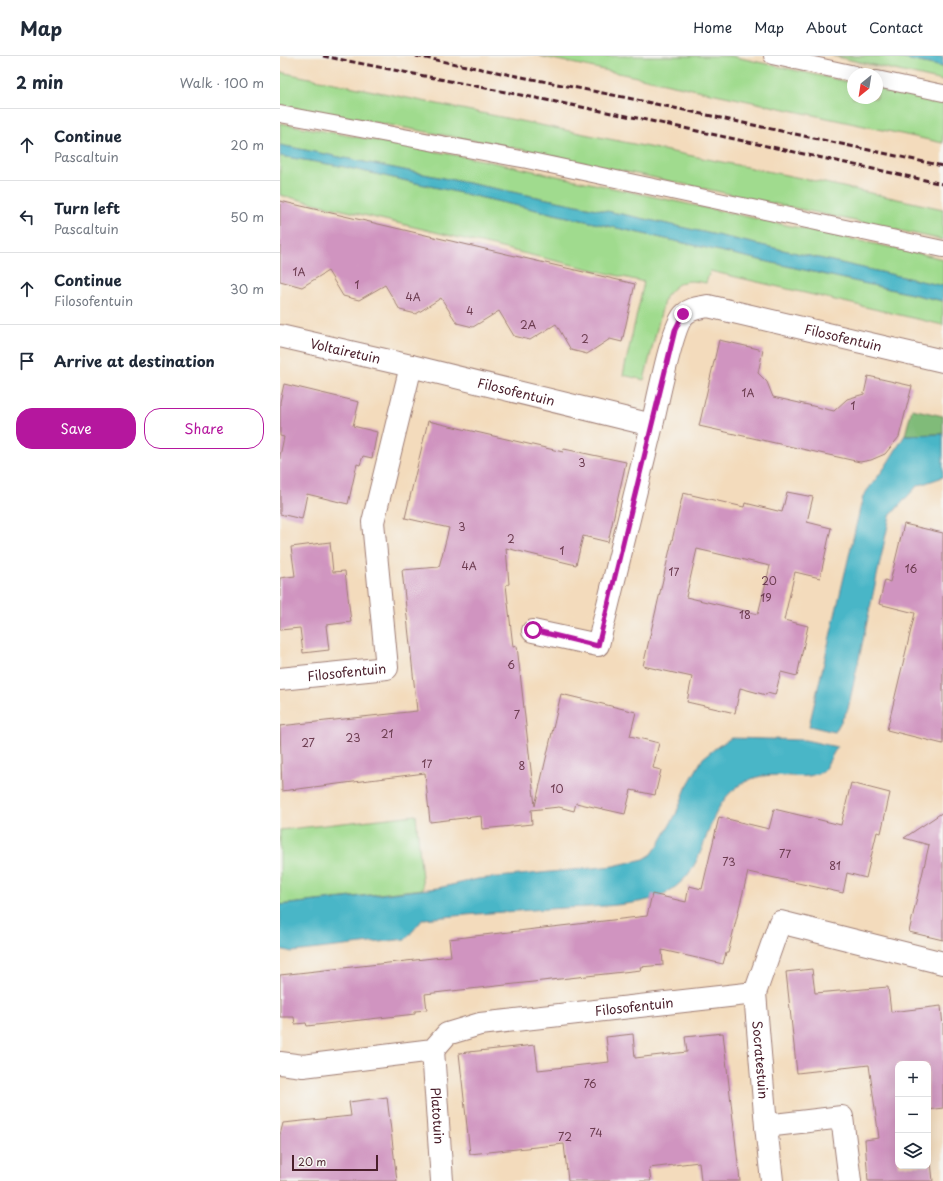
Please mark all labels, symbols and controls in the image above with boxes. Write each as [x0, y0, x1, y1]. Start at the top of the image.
text: Map [20, 14, 62, 42]
text: Home [693, 17, 732, 38]
text: Map [754, 17, 784, 38]
text: About [806, 17, 847, 38]
text: Contact [869, 17, 923, 38]
north arrow [847, 68, 883, 104]
text: 2 min [16, 69, 63, 95]
text: Walk · 100 m [180, 73, 264, 92]
text: Continue [54, 124, 122, 147]
icon: ahead [16, 134, 38, 156]
text: 20 m [230, 135, 264, 154]
text: Pascaltuin [54, 147, 119, 166]
text: Turn left [54, 196, 120, 219]
icon: left [16, 206, 38, 228]
text: 50 m [230, 207, 264, 226]
text: Pascaltuin [54, 219, 119, 238]
house number: 1A [293, 263, 305, 280]
text: Continue [54, 268, 122, 291]
house number: 1 [355, 276, 360, 293]
icon: ahead [16, 278, 38, 300]
text: 30 m [230, 279, 264, 298]
house number: 4A [405, 288, 421, 305]
text: Filosofentuin [54, 291, 133, 310]
house number: 4 [466, 302, 474, 319]
route end [674, 305, 692, 323]
house number: 2A [520, 316, 537, 333]
street label: Filosofentuin [803, 319, 884, 355]
house number: 2 [581, 330, 589, 347]
street label: Voltairetuin [308, 333, 383, 368]
text: Arrive at destination [54, 349, 215, 372]
icon: arrive [16, 350, 38, 372]
street label: Filosofentuin [476, 373, 557, 410]
house number: 1A [742, 384, 754, 401]
house number: 1 [851, 397, 856, 414]
button: Save [16, 408, 136, 449]
button: Share [144, 408, 264, 449]
house number: 3 [578, 454, 586, 471]
house number: 3 [458, 518, 466, 535]
house number: 2 [507, 530, 515, 547]
house number: 1 [560, 542, 565, 559]
house number: 4A [461, 557, 477, 574]
house number: 16 [905, 560, 918, 577]
house number: 17 [669, 563, 680, 580]
house number: 20 [761, 572, 777, 589]
house number: 19 [760, 589, 772, 606]
house number: 18 [739, 606, 751, 623]
route start [524, 621, 542, 639]
house number: 6 [507, 656, 515, 673]
street label: Filosofentuin [306, 658, 387, 685]
house number: 7 [514, 706, 520, 723]
house number: 21 [381, 725, 393, 742]
house number: 23 [346, 729, 360, 746]
house number: 27 [301, 734, 315, 751]
house number: 17 [422, 755, 433, 772]
house number: 8 [519, 757, 526, 774]
house number: 10 [551, 780, 563, 797]
house number: 77 [779, 845, 791, 862]
house number: 73 [722, 853, 736, 870]
house number: 81 [829, 857, 841, 874]
street label: Filosofentuin [594, 992, 674, 1020]
street label: Socratestuin [748, 1020, 774, 1100]
map controls [895, 1061, 931, 1169]
button: + [895, 1061, 931, 1097]
house number: 76 [583, 1075, 597, 1092]
street label: Platotuin [427, 1087, 449, 1145]
button: − [895, 1097, 931, 1133]
house number: 74 [589, 1124, 603, 1141]
house number: 72 [558, 1128, 572, 1145]
button: layers [895, 1133, 931, 1169]
scale bar [292, 1153, 378, 1172]
text: 20 m [298, 1153, 326, 1170]

